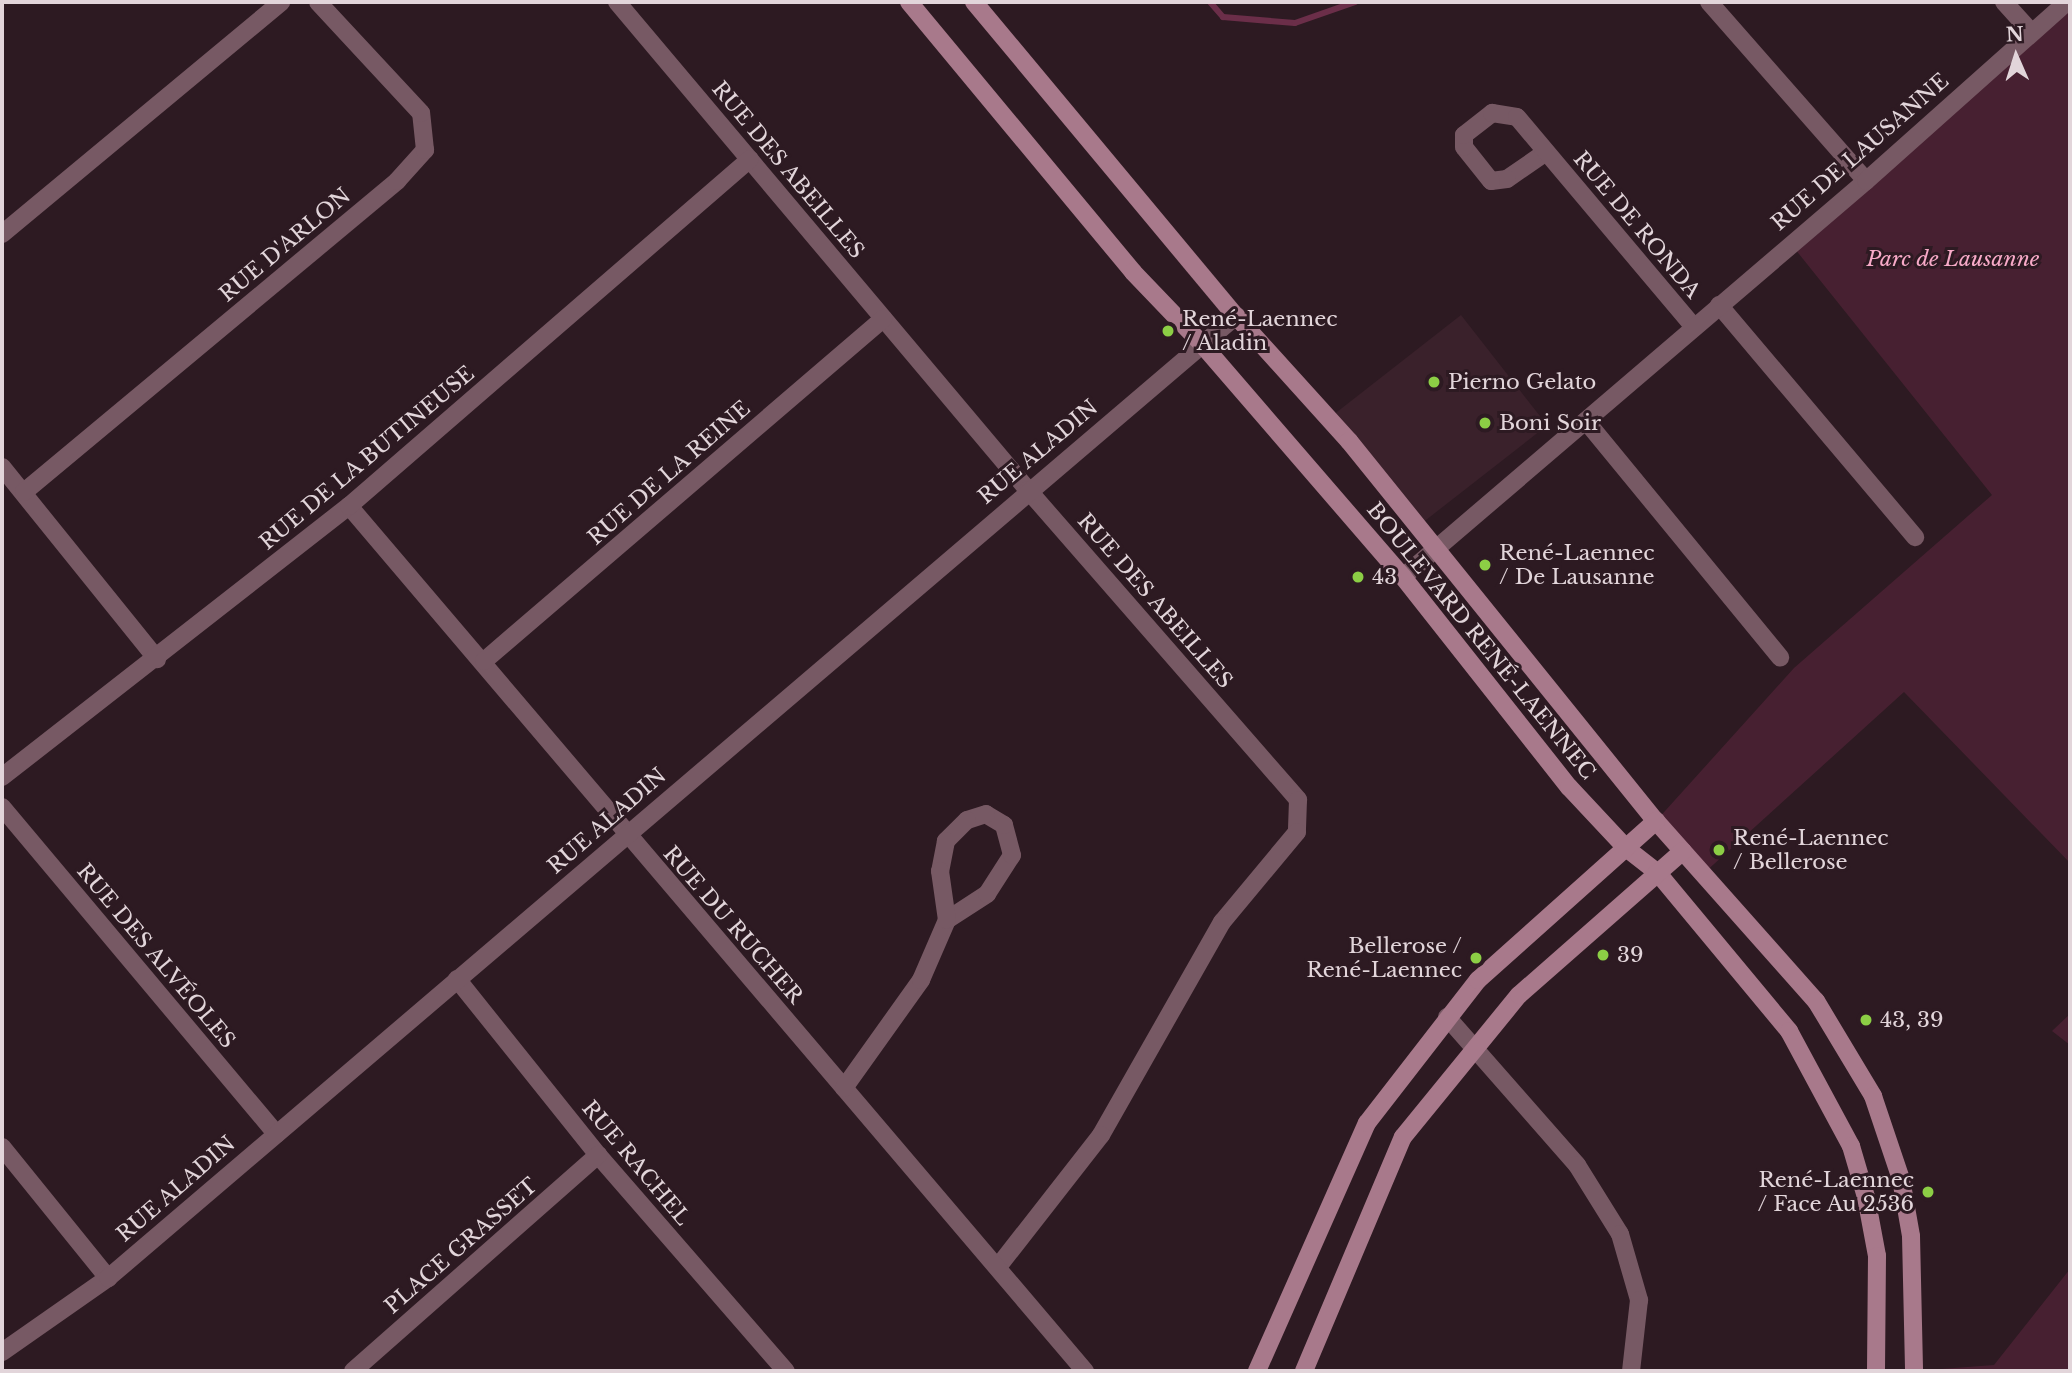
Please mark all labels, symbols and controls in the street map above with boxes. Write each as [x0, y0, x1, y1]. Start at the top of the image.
north arrow [1981, 21, 2051, 91]
text: N [2005, 23, 2024, 46]
street label: RUE DE LAUSANNE [1766, 68, 1954, 236]
street label: RUE DES ABEILLES [706, 76, 870, 264]
street label: RUE DE RONDA [1568, 146, 1706, 304]
street label: RUE D'ARLON [214, 183, 356, 307]
park label: Parc de Lausanne [1867, 246, 2039, 272]
place label: René-Laennec / Aladin [1182, 306, 1338, 356]
marker: René-Laennec / Aladin [1160, 323, 1176, 339]
street label: RUE DE LA BUTINEUSE [254, 361, 480, 555]
place label: Pierno Gelato [1448, 369, 1596, 395]
marker: Pierno Gelato [1426, 374, 1442, 390]
street label: RUE ALADIN [973, 394, 1103, 510]
street label: RUE DE LA REINE [583, 396, 755, 550]
place label: Boni Soir [1499, 410, 1601, 436]
marker: Boni Soir [1477, 415, 1493, 431]
street label: BOULEVARD RENÉ-LAENNEC [1361, 498, 1601, 784]
street label: RUE DES ABEILLES [1072, 508, 1238, 694]
place label: René-Laennec / De Lausanne [1499, 540, 1655, 590]
marker: René-Laennec / De Lausanne [1477, 557, 1493, 573]
place label: 43 [1372, 564, 1397, 590]
marker: 43 [1350, 569, 1366, 585]
street label: RUE ALADIN [542, 763, 672, 879]
place label: René-Laennec / Bellerose [1733, 825, 1889, 875]
street label: RUE DU RUCHER [658, 841, 808, 1009]
marker: René-Laennec / Bellerose [1711, 842, 1727, 858]
street label: RUE DES ALVÉOLES [71, 858, 241, 1054]
place label: Bellerose / René-Laennec [1306, 933, 1462, 983]
place label: 39 [1617, 942, 1643, 968]
marker: 39 [1595, 947, 1611, 963]
marker: Bellerose / René-Laennec [1468, 950, 1484, 966]
place label: 43, 39 [1880, 1007, 1943, 1033]
marker: 43, 39 [1858, 1012, 1874, 1028]
street label: RUE RACHEL [577, 1096, 695, 1230]
street label: RUE ALADIN [111, 1131, 241, 1247]
place label: René-Laennec / Face Au 2536 [1757, 1167, 1914, 1217]
street label: PLACE GRASSET [380, 1173, 542, 1319]
marker: René-Laennec / Face Au 2536 [1920, 1184, 1936, 1200]

